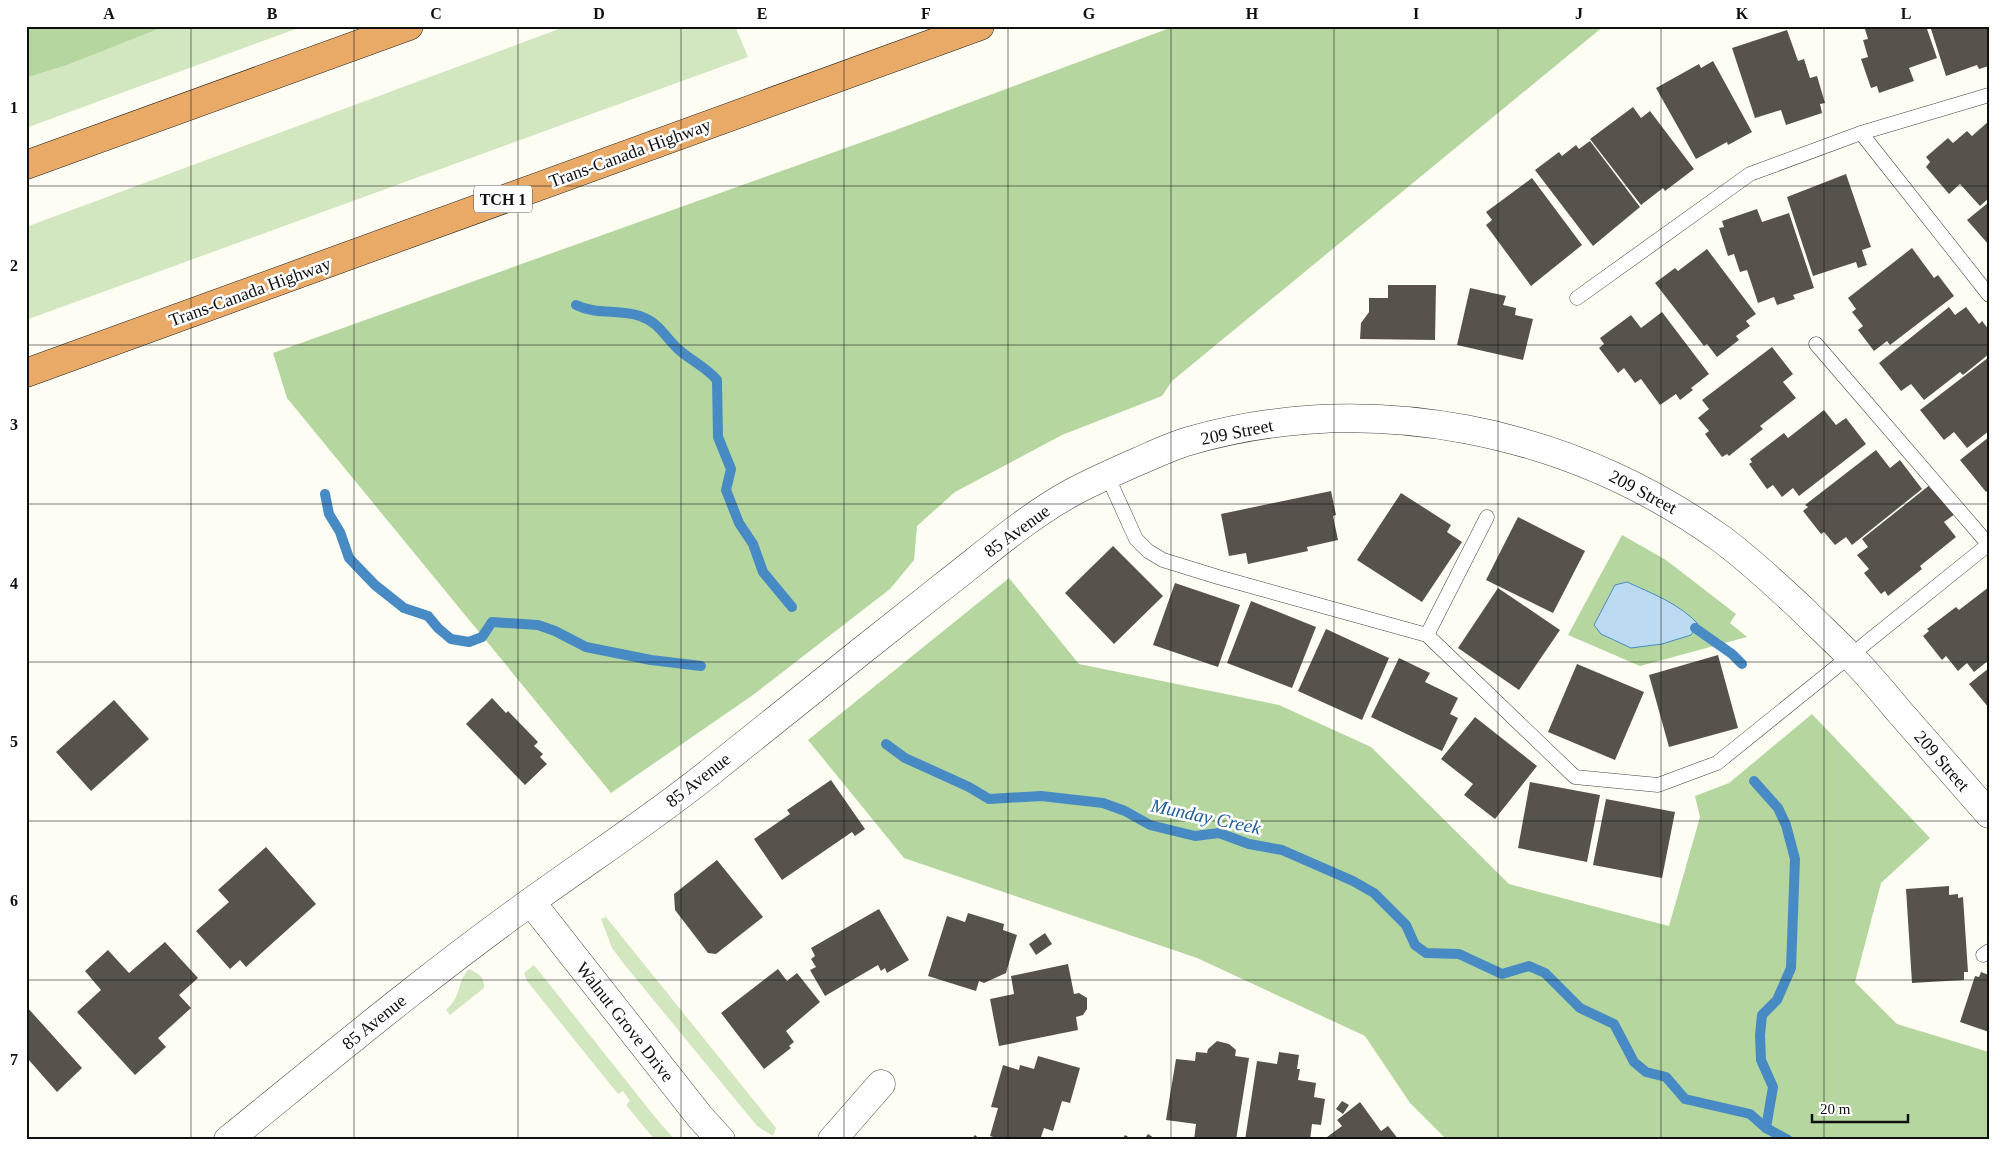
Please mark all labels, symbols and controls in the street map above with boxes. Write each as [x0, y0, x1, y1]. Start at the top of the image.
text: A [103, 5, 115, 22]
text: B [267, 5, 278, 22]
text: C [430, 5, 442, 22]
text: D [593, 5, 605, 22]
text: E [757, 5, 767, 22]
text: F [921, 5, 931, 22]
text: G [1083, 5, 1096, 22]
text: H [1246, 5, 1259, 22]
text: I [1413, 5, 1419, 22]
text: J [1575, 5, 1583, 22]
text: K [1736, 5, 1749, 22]
text: L [1901, 5, 1911, 22]
text: 1 [10, 99, 18, 116]
street label: Trans-Canada Highway [546, 114, 714, 192]
road number: TCH 1 [474, 185, 532, 212]
street label: Trans-Canada Highway [166, 253, 334, 331]
text: 2 [10, 257, 18, 274]
street label: 209 Street [1199, 415, 1275, 449]
text: 3 [10, 416, 18, 433]
street label: 209 Street [1606, 466, 1680, 518]
street label: 85 Avenue [980, 501, 1054, 561]
text: 4 [10, 575, 18, 592]
street label: 209 Street [1910, 727, 1974, 795]
text: 5 [10, 733, 18, 750]
street label: 85 Avenue [662, 749, 734, 811]
water label: Munday Creek [1148, 794, 1263, 838]
text: 6 [10, 892, 18, 909]
street label: Walnut Grove Drive [572, 958, 678, 1086]
street label: 85 Avenue [338, 990, 410, 1054]
text: 7 [10, 1051, 18, 1068]
scale bar [1812, 1091, 1909, 1123]
text: 20 m [1820, 1101, 1851, 1117]

